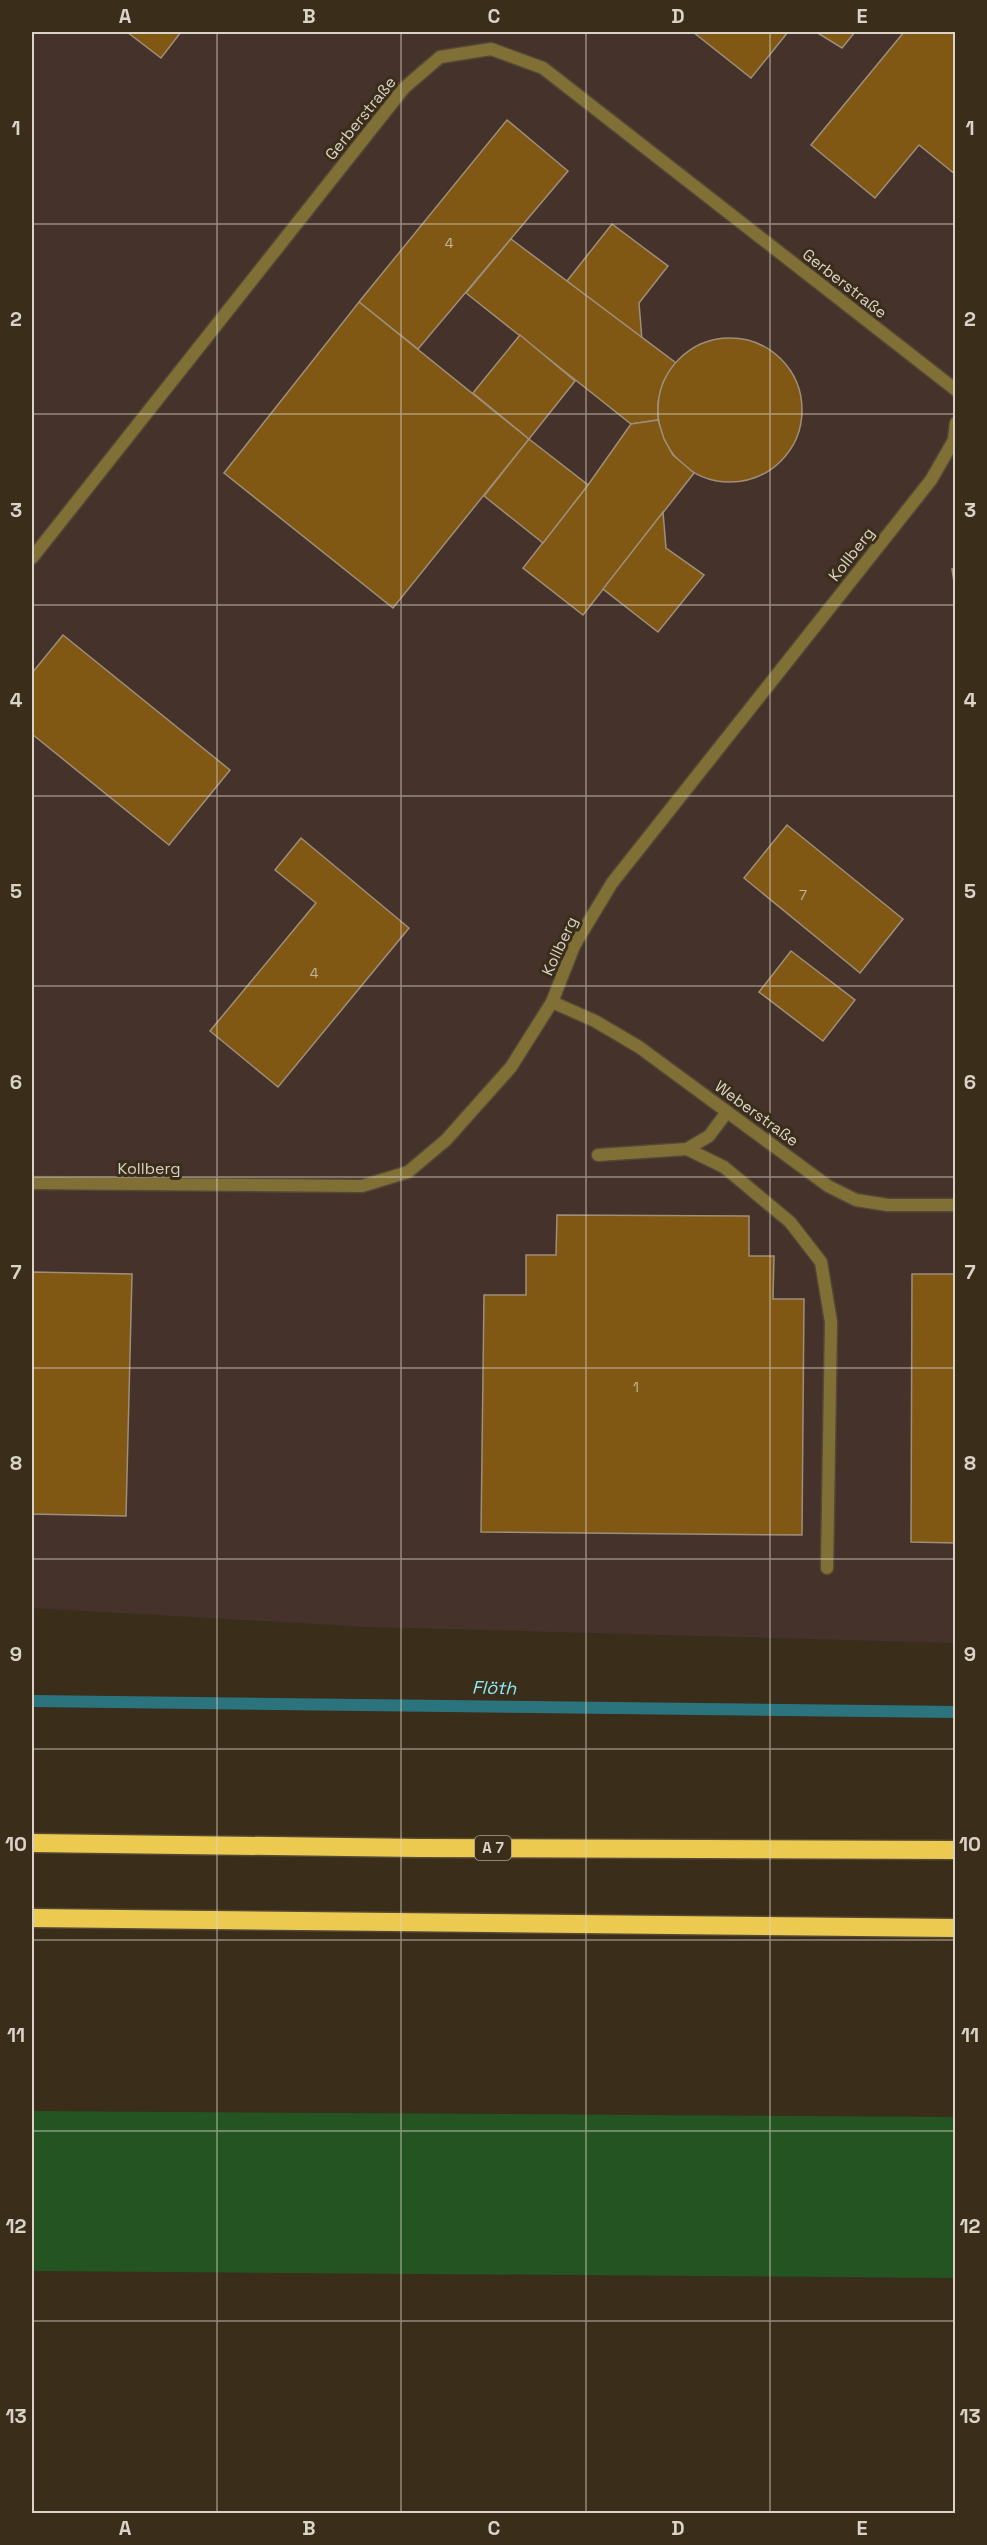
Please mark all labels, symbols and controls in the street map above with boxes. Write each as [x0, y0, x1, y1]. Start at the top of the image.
text: A [119, 3, 132, 29]
text: B [302, 3, 316, 29]
text: C [488, 3, 501, 29]
text: D [671, 3, 685, 29]
text: E [856, 3, 868, 29]
street label: Gerberstraße [320, 72, 401, 164]
text: 1 [11, 115, 21, 141]
text: 1 [965, 115, 975, 141]
house number: 4 [445, 234, 454, 252]
street label: Gerberstraße [798, 244, 891, 323]
text: 2 [10, 306, 22, 332]
text: 2 [964, 306, 976, 332]
text: 3 [10, 497, 22, 523]
text: 3 [964, 497, 976, 523]
street label: Kollberg [824, 523, 879, 586]
text: 4 [10, 687, 23, 713]
text: 4 [964, 687, 977, 713]
text: 5 [10, 878, 22, 904]
text: 5 [964, 878, 976, 904]
house number: 7 [799, 886, 807, 904]
street label: Kollberg [537, 913, 582, 979]
house number: 4 [310, 964, 319, 982]
text: 6 [10, 1069, 22, 1095]
text: 6 [964, 1069, 976, 1095]
street label: Weberstraße [710, 1076, 803, 1151]
street label: Kollberg [118, 1158, 180, 1179]
text: 7 [10, 1259, 22, 1285]
text: 7 [964, 1259, 976, 1285]
house number: 1 [633, 1378, 639, 1396]
text: 8 [10, 1450, 22, 1476]
text: 8 [964, 1450, 976, 1476]
text: 9 [10, 1641, 22, 1667]
text: 9 [964, 1641, 976, 1667]
water label: Flöth [472, 1676, 517, 1699]
text: 10 [5, 1831, 27, 1857]
text: 10 [959, 1831, 981, 1857]
road number: A 7 [475, 1836, 511, 1860]
text: 11 [7, 2022, 25, 2048]
text: 11 [961, 2022, 979, 2048]
text: 12 [6, 2213, 27, 2239]
text: 12 [960, 2213, 981, 2239]
text: 13 [5, 2403, 27, 2429]
text: 13 [959, 2403, 981, 2429]
text: A [119, 2515, 132, 2541]
text: B [302, 2515, 316, 2541]
text: C [488, 2515, 501, 2541]
text: D [671, 2515, 685, 2541]
text: E [856, 2515, 868, 2541]

